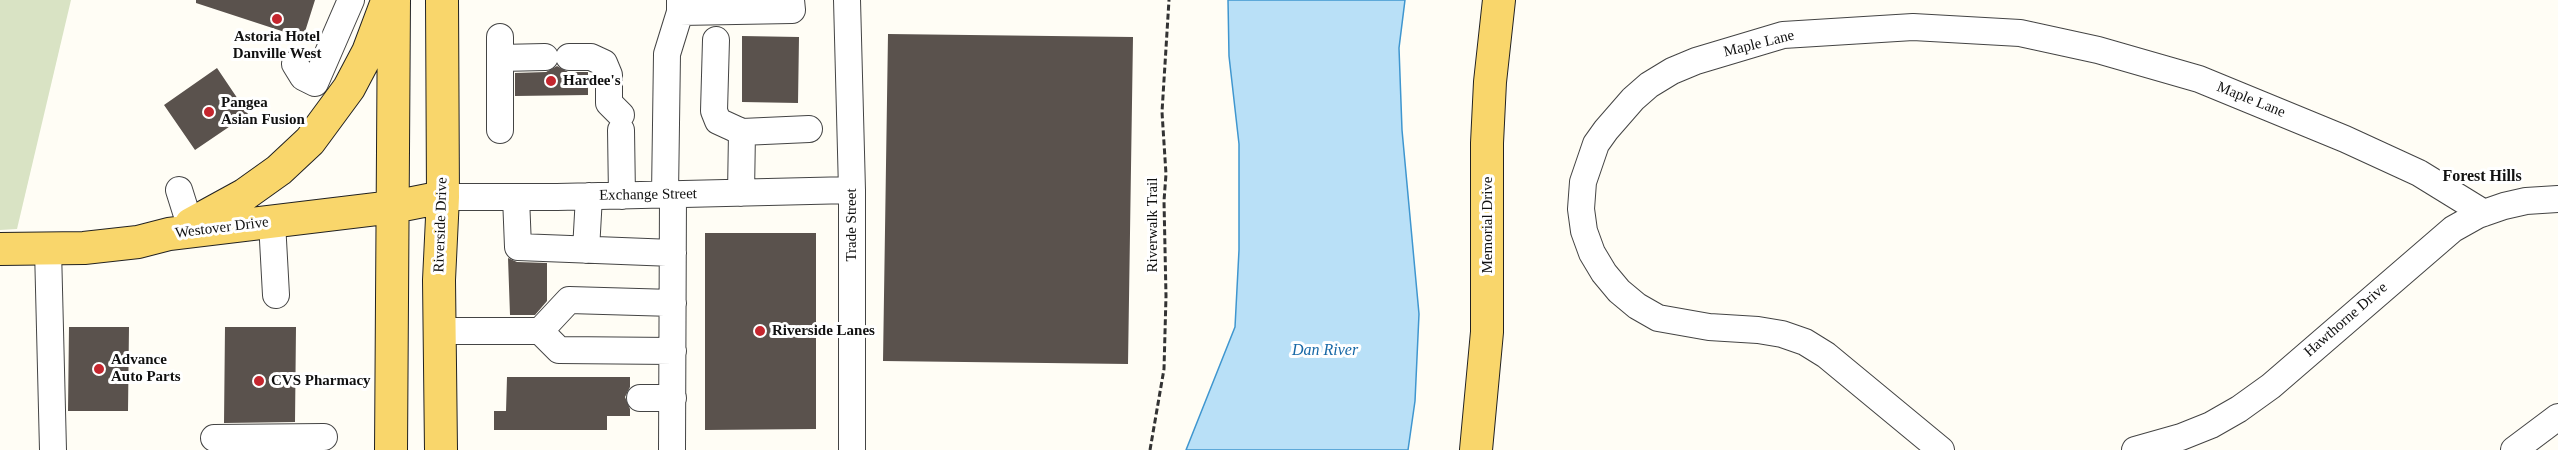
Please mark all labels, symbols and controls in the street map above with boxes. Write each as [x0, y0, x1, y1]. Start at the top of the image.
marker: Astoria Hotel Danville West [270, 12, 284, 26]
street label: Maple Lane [1722, 27, 1796, 61]
place label: Astoria Hotel Danville West [233, 28, 321, 63]
place label: Hardee's [563, 72, 620, 90]
marker: Hardee's [544, 74, 558, 88]
street label: Maple Lane [2214, 78, 2288, 122]
place label: Pangea Asian Fusion [221, 94, 305, 129]
marker: Pangea Asian Fusion [202, 105, 216, 119]
district label: Forest Hills [2442, 167, 2522, 187]
street label: Memorial Drive [1479, 176, 1497, 274]
street label: Riverside Drive [430, 177, 452, 273]
street label: Riverwalk Trail [1144, 178, 1162, 272]
street label: Exchange Street [599, 185, 697, 205]
street label: Trade Street [843, 188, 861, 262]
street label: Westover Drive [174, 213, 270, 243]
street label: Hawthorne Drive [2301, 279, 2391, 361]
place label: Riverside Lanes [772, 322, 875, 340]
marker: Riverside Lanes [753, 324, 767, 338]
water label: Dan River [1292, 341, 1358, 361]
place label: Advance Auto Parts [111, 351, 181, 386]
marker: Advance Auto Parts [92, 362, 106, 376]
place label: CVS Pharmacy [271, 372, 371, 390]
marker: CVS Pharmacy [252, 374, 266, 388]

